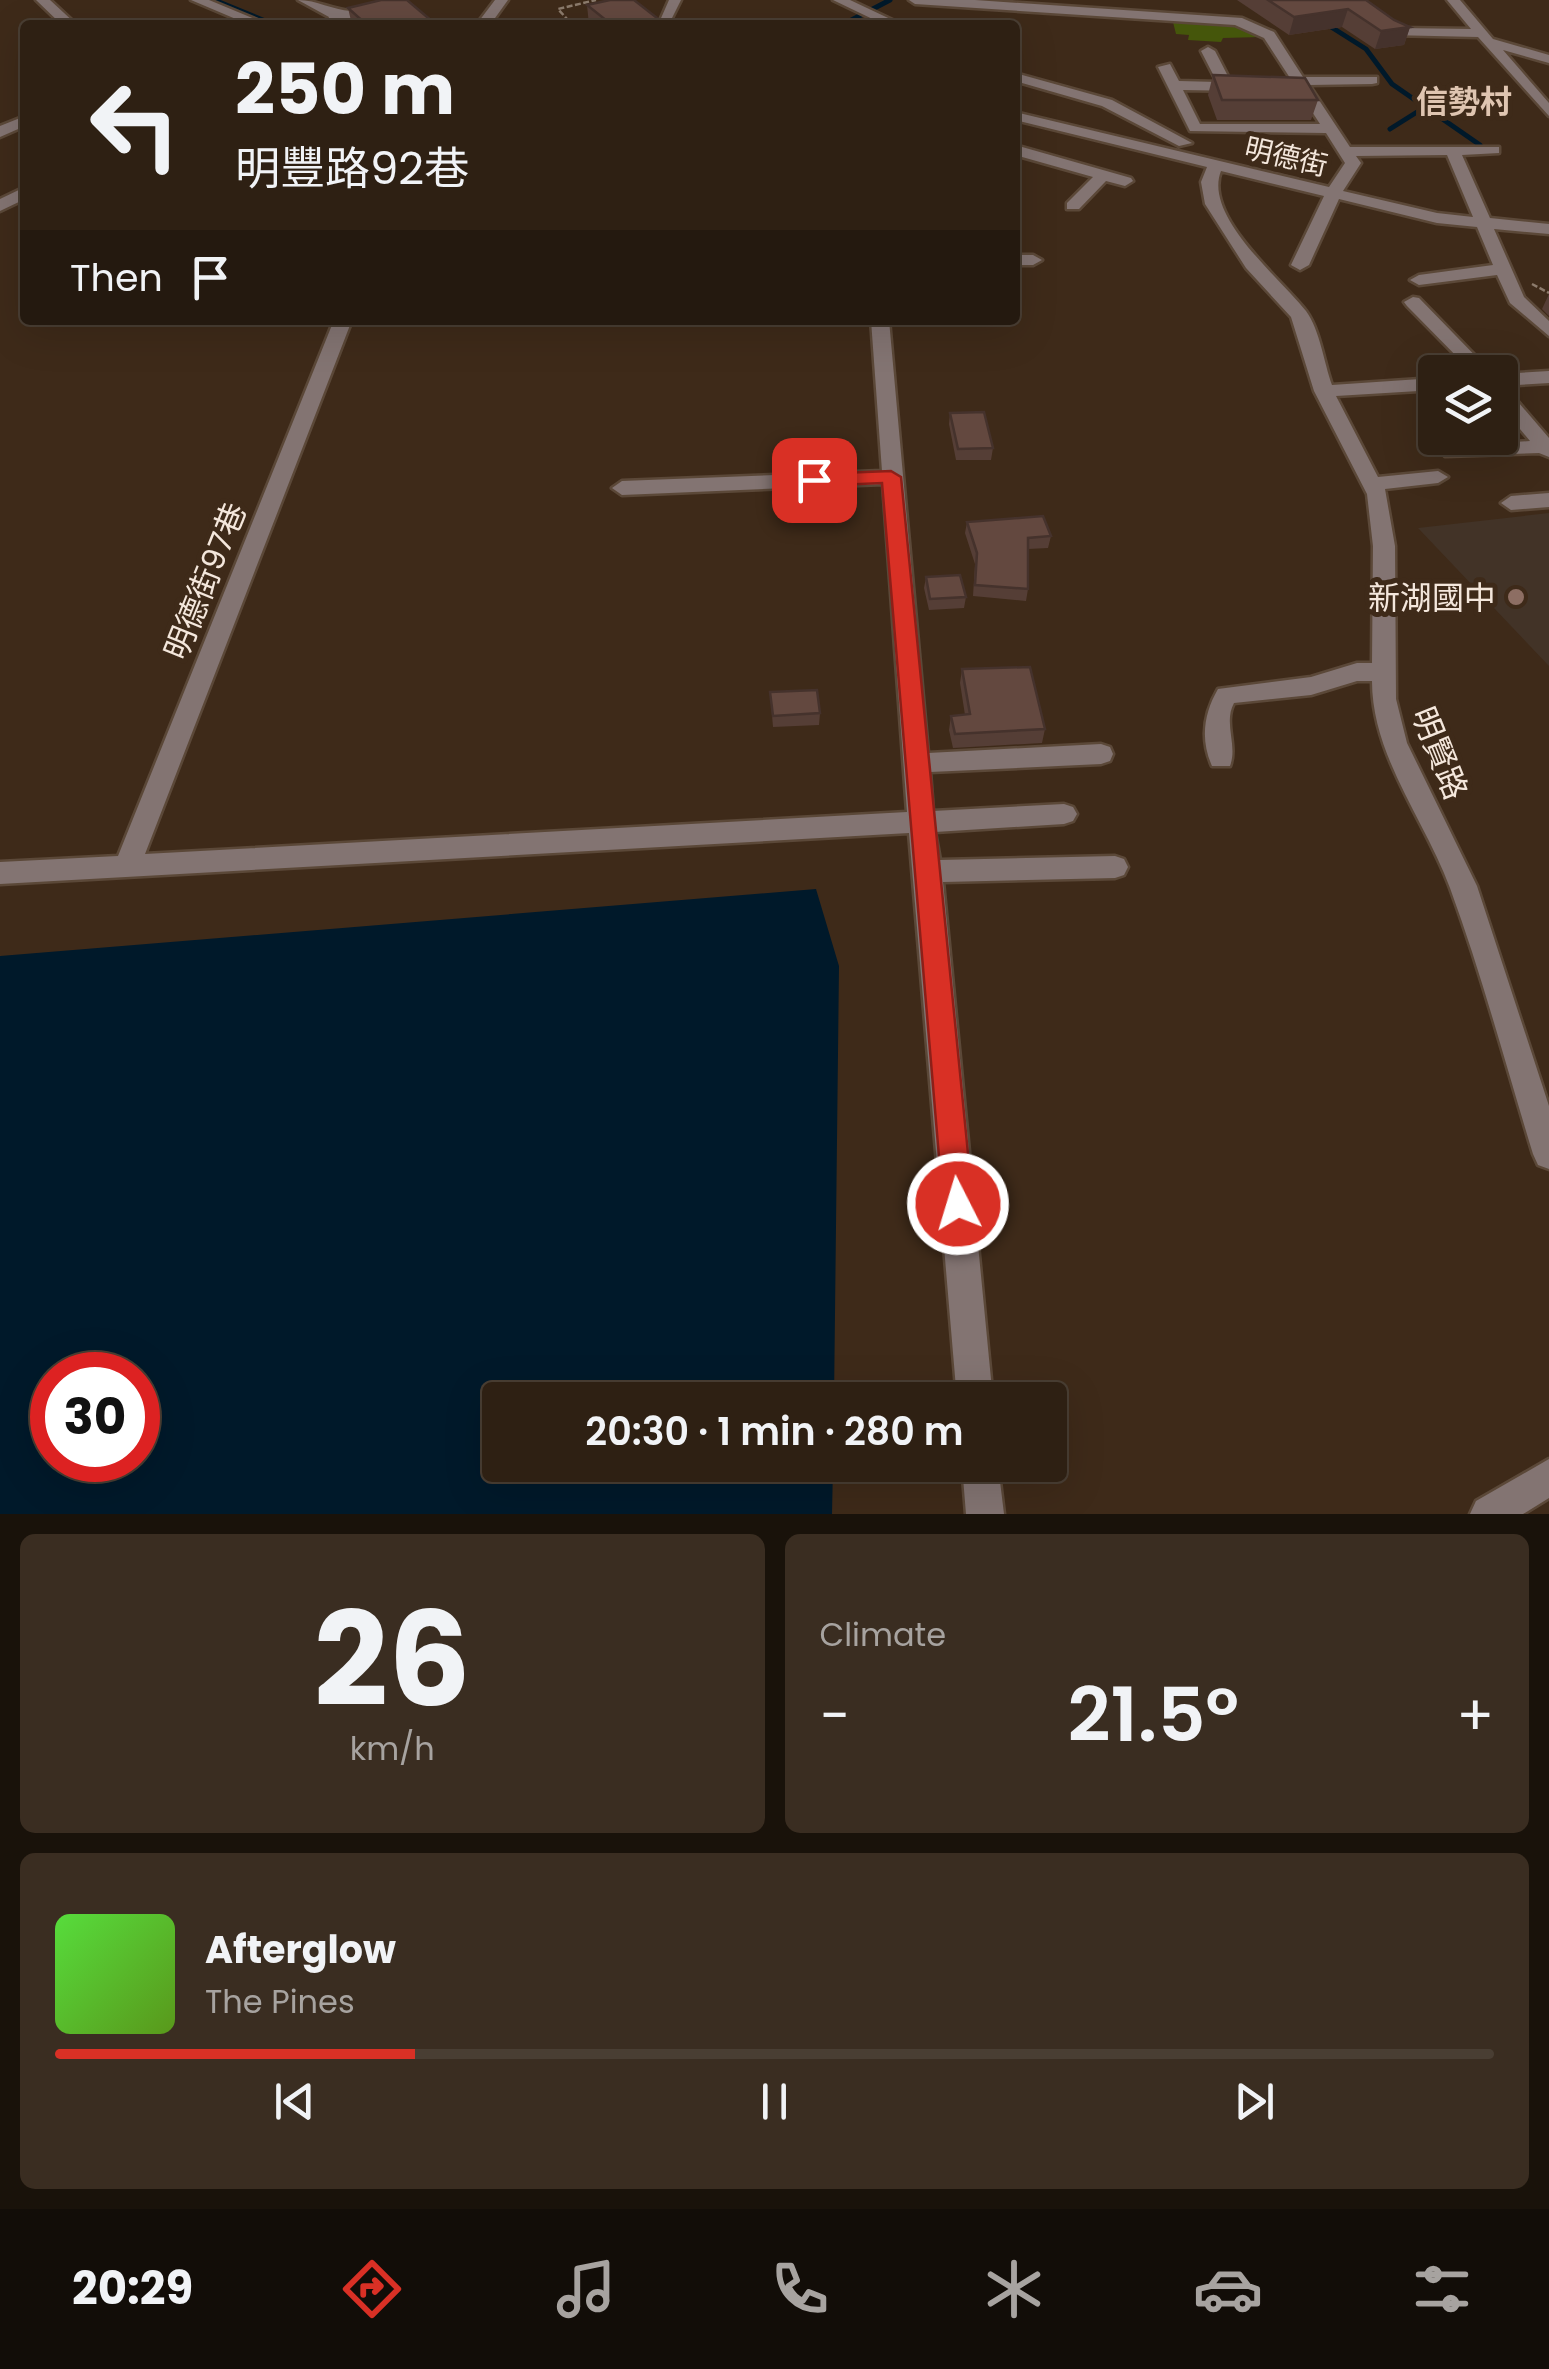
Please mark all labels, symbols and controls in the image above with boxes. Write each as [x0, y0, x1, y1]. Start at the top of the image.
text: 250 m [235, 40, 455, 139]
icon: left [70, 60, 200, 190]
district label: 信勢村 [1416, 79, 1512, 124]
street label: 明德街 [1241, 129, 1331, 185]
text: 明豐路92巷 [235, 137, 469, 200]
icon: arrive [183, 250, 238, 305]
text: Then [70, 251, 163, 304]
map controls [1418, 355, 1518, 455]
button: layers [1418, 355, 1518, 455]
pin [772, 438, 857, 523]
icon: arrive [787, 453, 842, 508]
street label: 明德街97巷 [153, 496, 257, 666]
place label: 新湖國中 [1368, 575, 1496, 620]
marker: 新湖國中 [1505, 586, 1527, 608]
street label: 明賢路 [1401, 700, 1479, 806]
position arrow [906, 1152, 1010, 1256]
speed limit sign: 30 [30, 1352, 160, 1482]
text: 20:30 · 1 min · 280 m [585, 1405, 964, 1458]
text: 26 [314, 1568, 471, 1751]
text: Climate [820, 1612, 946, 1657]
text: 21.5° [1067, 1662, 1239, 1767]
text: − [820, 1677, 850, 1754]
text: + [1456, 1677, 1494, 1754]
text: km/h [350, 1726, 435, 1771]
text: Afterglow [205, 1923, 396, 1976]
text: The Pines [205, 1979, 355, 2024]
icon: previous [267, 2074, 322, 2129]
icon: pause [747, 2074, 802, 2129]
icon: next [1227, 2074, 1282, 2129]
icon: directions [337, 2254, 407, 2324]
icon: music [551, 2254, 621, 2324]
icon: phone [765, 2254, 835, 2324]
icon: climate [979, 2254, 1049, 2324]
icon: car [1193, 2254, 1263, 2324]
icon: filters [1407, 2254, 1477, 2324]
text: 20:29 [72, 2257, 193, 2320]

